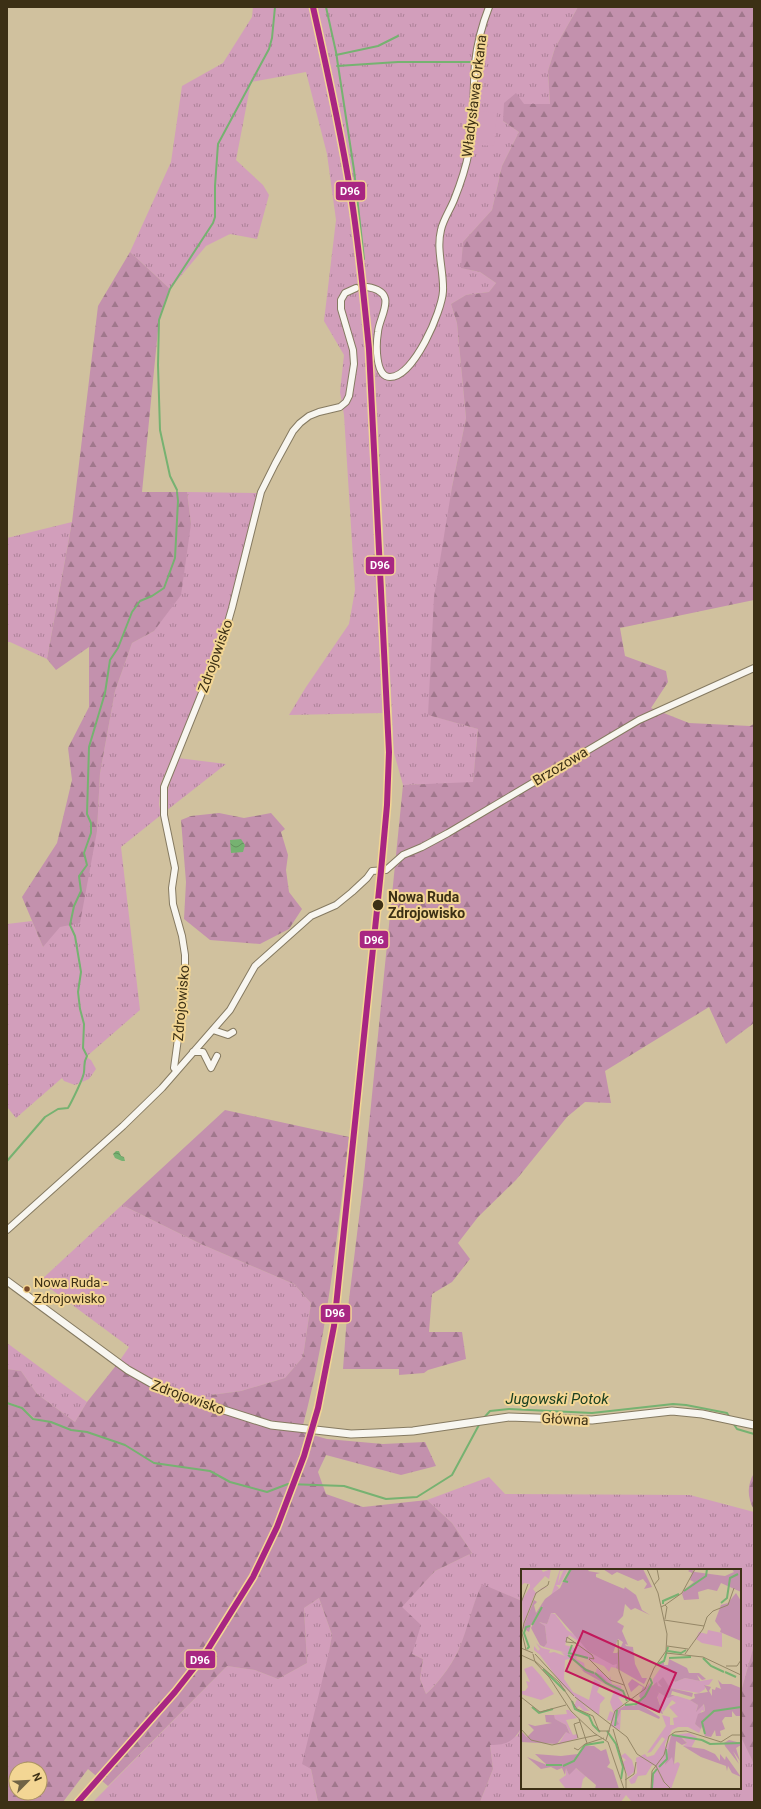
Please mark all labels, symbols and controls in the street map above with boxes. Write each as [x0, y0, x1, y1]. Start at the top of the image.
street label: Władysława Orkana [459, 34, 489, 158]
line badge: D96 [335, 181, 366, 201]
text: D96 [340, 185, 360, 198]
line badge: D96 [365, 556, 395, 575]
text: D96 [370, 559, 390, 572]
street label: Zdrojowisko [194, 617, 236, 695]
street label: Brzozowa [530, 743, 590, 789]
place label: Nowa Ruda Zdrojowisko [388, 889, 465, 921]
marker: Nowa Ruda Zdrojowisko [371, 898, 385, 912]
line badge: D96 [359, 930, 389, 949]
text: D96 [364, 934, 384, 947]
street label: Zdrojowisko [170, 964, 192, 1042]
place label: Nowa Ruda - Zdrojowisko [34, 1275, 108, 1306]
marker: Nowa Ruda - Zdrojowisko [22, 1284, 32, 1294]
line badge: D96 [320, 1304, 351, 1323]
text: D96 [325, 1307, 345, 1320]
street label: Zdrojowisko [149, 1376, 227, 1418]
water label: Jugowski Potok [505, 1390, 609, 1408]
street label: Główna [541, 1410, 589, 1428]
inset map [521, 1569, 741, 1789]
line badge: D96 [185, 1650, 216, 1669]
text: D96 [190, 1654, 210, 1667]
north arrow [8, 1761, 48, 1801]
text: N [29, 1771, 44, 1784]

